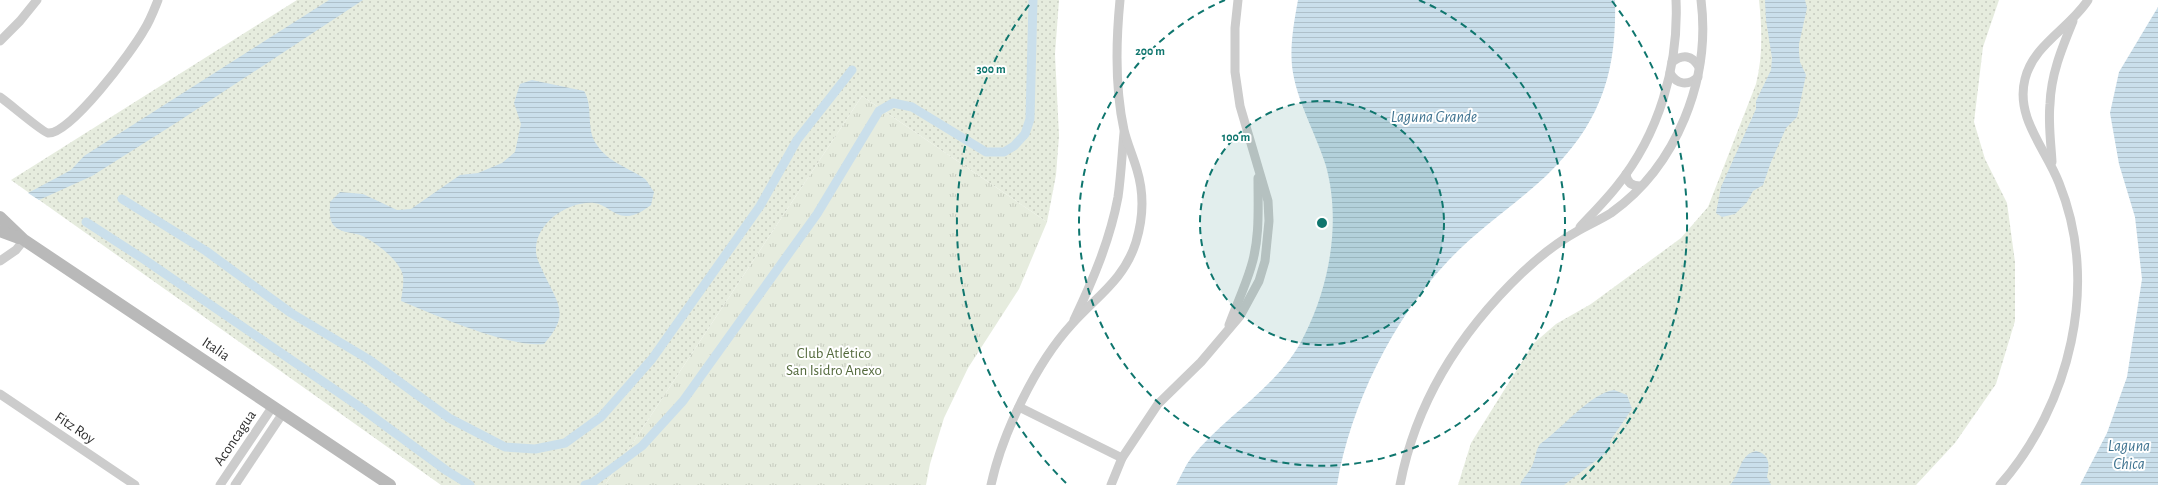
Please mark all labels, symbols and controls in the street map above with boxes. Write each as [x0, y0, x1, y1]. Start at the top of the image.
text: 200 m [1135, 45, 1165, 57]
text: 300 m [976, 63, 1006, 75]
water label: Laguna Grande [1391, 109, 1477, 125]
text: 100 m [1222, 131, 1250, 143]
centre of rings [1315, 216, 1329, 230]
street label: Italia [199, 334, 233, 364]
park label: Club Atlético San Isidro Anexo [786, 346, 882, 378]
street label: Aconcagua [211, 407, 259, 469]
street label: Fitz Roy [52, 409, 98, 447]
water label: Laguna Chica [2108, 438, 2150, 472]

